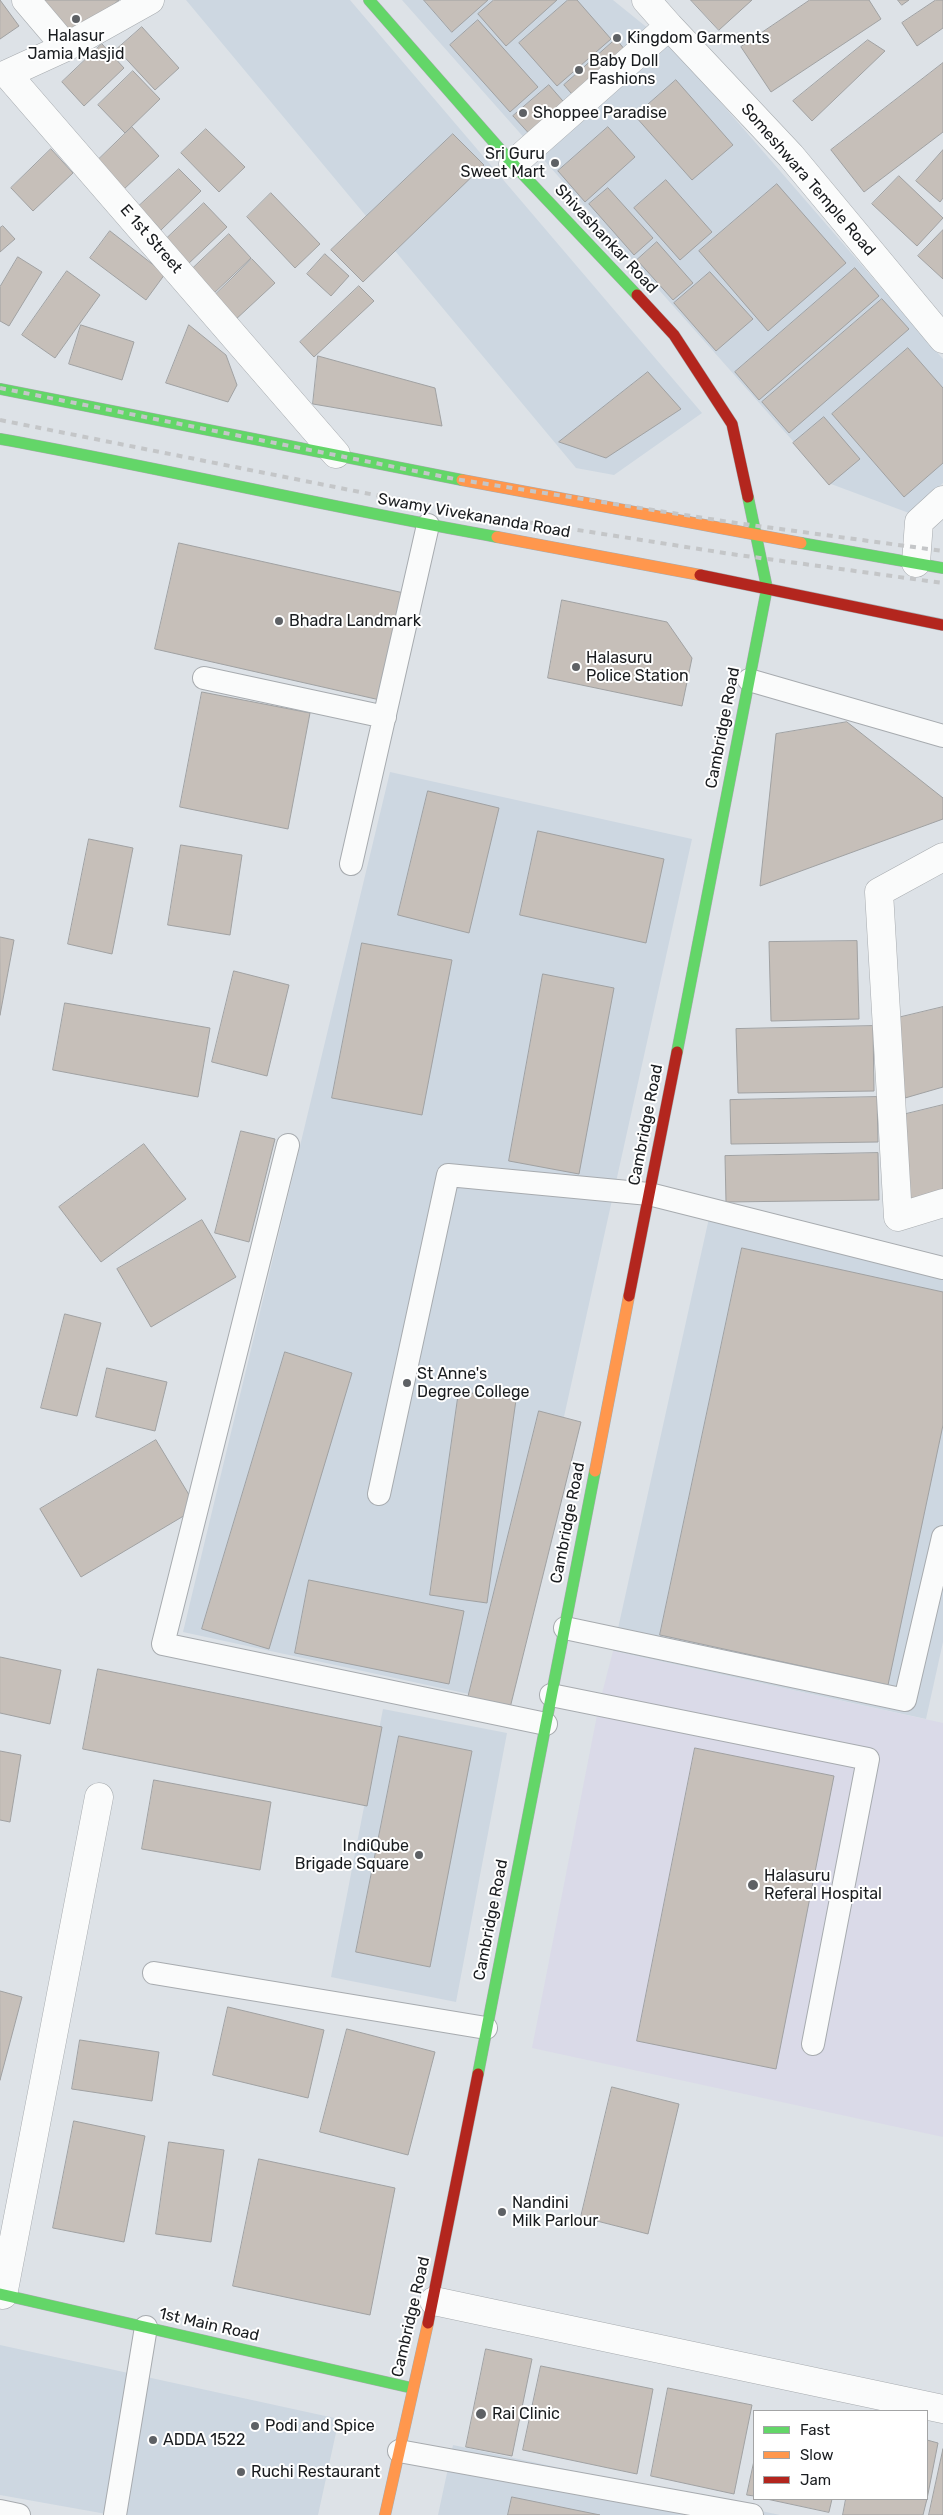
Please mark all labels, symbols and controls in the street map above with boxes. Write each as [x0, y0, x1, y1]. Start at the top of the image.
marker: Halasur Jamia Masjid [70, 13, 82, 25]
place label: Halasur Jamia Masjid [28, 26, 124, 64]
place label: Kingdom Garments [627, 28, 770, 48]
marker: Kingdom Garments [611, 32, 623, 44]
place label: Baby Doll Fashions [589, 51, 658, 89]
marker: Baby Doll Fashions [573, 64, 585, 76]
street label: Someshwara Temple Road [737, 100, 879, 260]
place label: Shoppee Paradise [533, 103, 667, 123]
marker: Shoppee Paradise [517, 107, 529, 119]
place label: Sri Guru Sweet Mart [461, 144, 545, 182]
marker: Sri Guru Sweet Mart [549, 157, 561, 169]
street label: Shivashankar Road [550, 180, 662, 298]
street label: E 1st Street [116, 201, 186, 277]
street label: Swamy Vivekananda Road [376, 490, 572, 542]
place label: Bhadra Landmark [289, 611, 421, 631]
marker: Bhadra Landmark [273, 615, 285, 627]
place label: Halasuru Police Station [586, 648, 689, 686]
marker: Halasuru Police Station [570, 661, 582, 673]
street label: Cambridge Road [702, 666, 744, 790]
street label: Cambridge Road [625, 1063, 667, 1187]
place label: St Anne's Degree College [417, 1364, 529, 1402]
marker: St Anne's Degree College [401, 1377, 413, 1389]
street label: Cambridge Road [547, 1461, 589, 1585]
place label: IndiQube Brigade Square [295, 1836, 409, 1874]
marker: IndiQube Brigade Square [413, 1849, 425, 1861]
street label: Cambridge Road [470, 1858, 512, 1982]
place label: Halasuru Referal Hospital [764, 1866, 882, 1904]
marker: Halasuru Referal Hospital [746, 1878, 760, 1892]
place label: Nandini Milk Parlour [512, 2193, 598, 2231]
marker: Nandini Milk Parlour [496, 2206, 508, 2218]
street label: Cambridge Road [388, 2255, 434, 2379]
street label: 1st Main Road [157, 2304, 261, 2346]
place label: Rai Clinic [492, 2404, 560, 2424]
marker: Rai Clinic [474, 2407, 488, 2421]
legend [753, 2410, 928, 2500]
place label: Podi and Spice [265, 2416, 375, 2436]
marker: Podi and Spice [249, 2420, 261, 2432]
text: Fast [800, 2421, 830, 2439]
place label: ADDA 1522 [163, 2430, 245, 2450]
marker: ADDA 1522 [147, 2434, 159, 2446]
text: Slow [800, 2446, 833, 2464]
place label: Ruchi Restaurant [251, 2462, 380, 2482]
marker: Ruchi Restaurant [235, 2466, 247, 2478]
text: Jam [800, 2471, 831, 2489]

